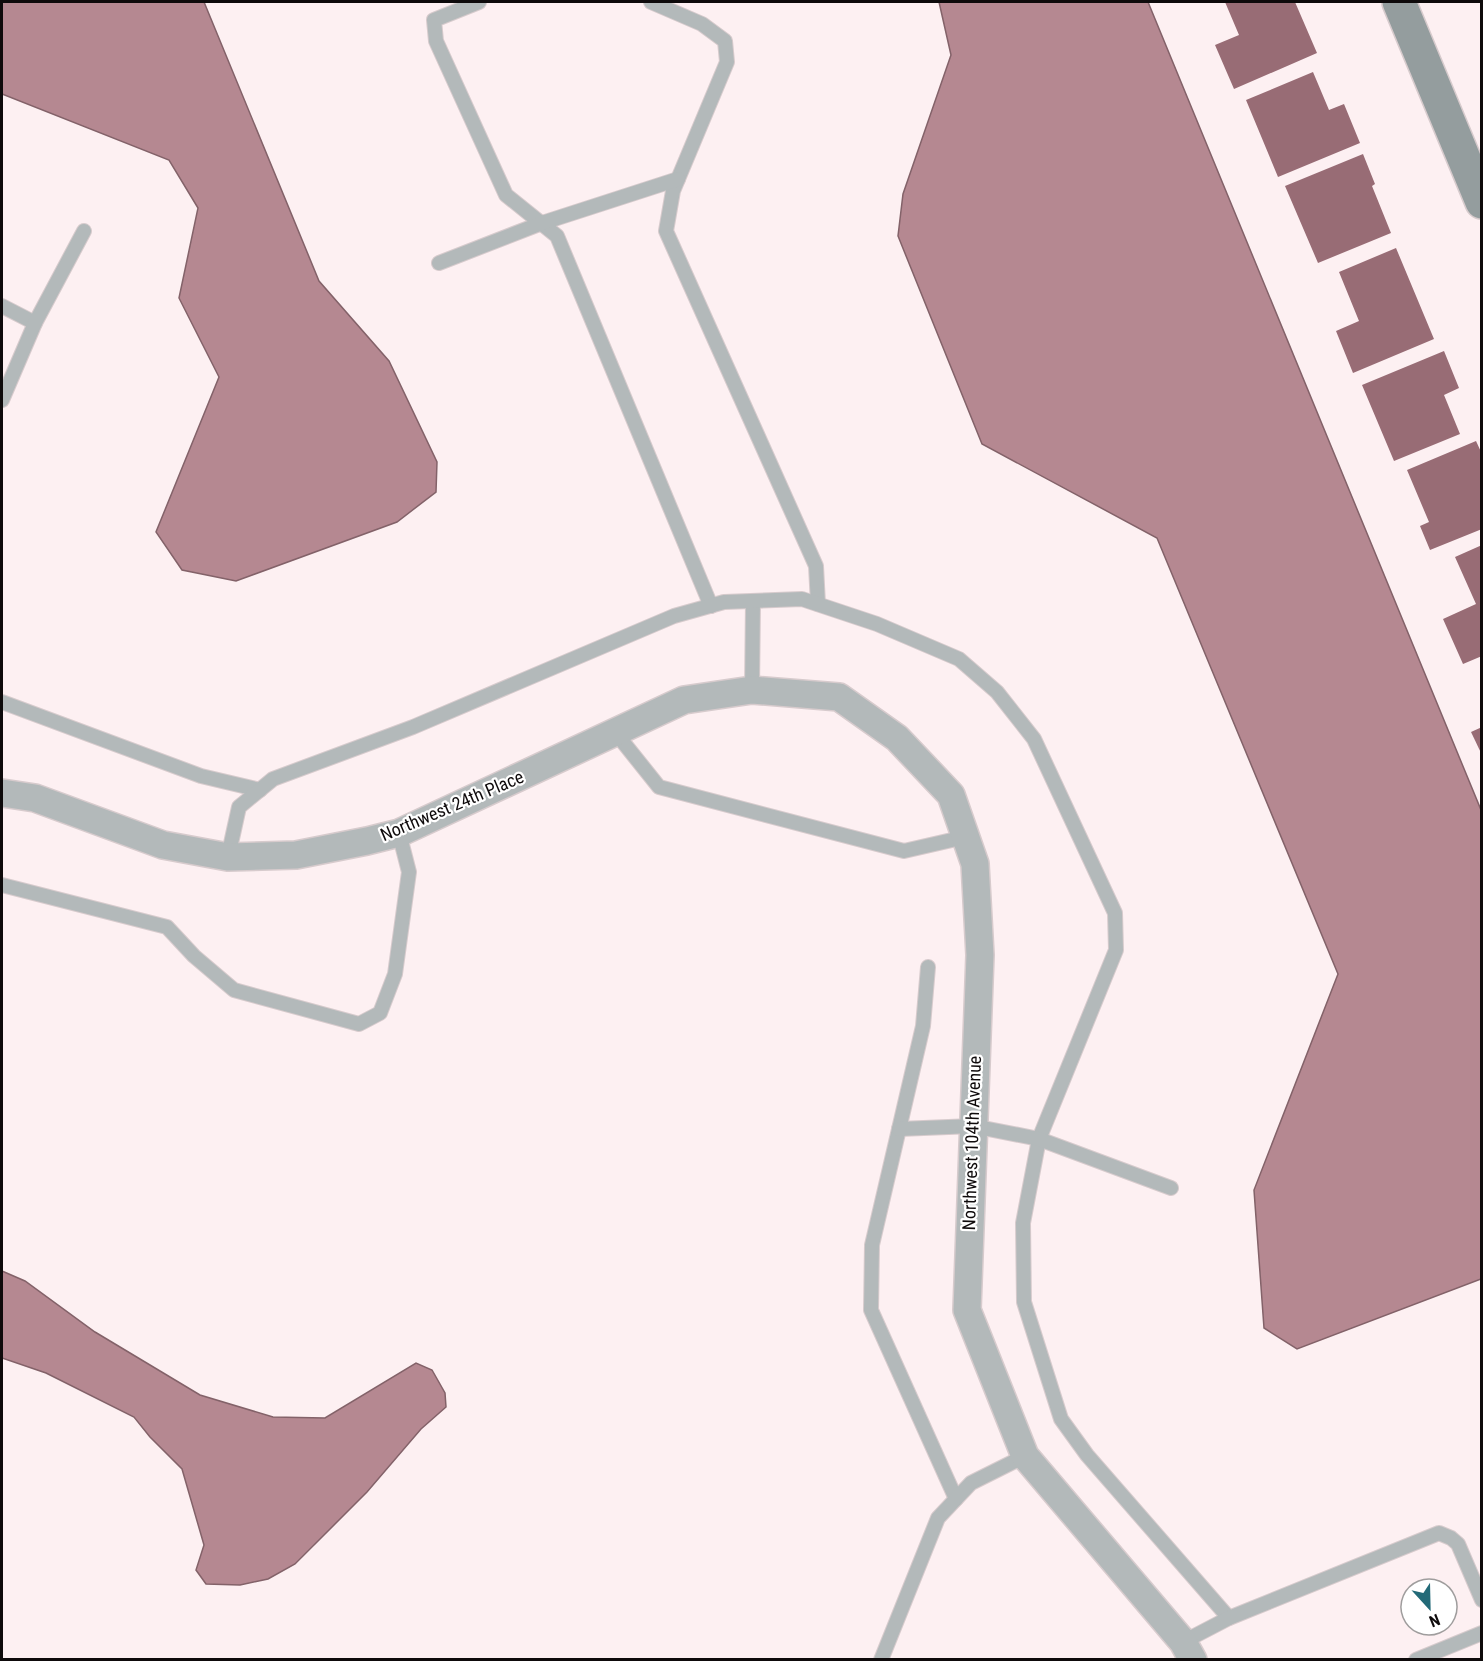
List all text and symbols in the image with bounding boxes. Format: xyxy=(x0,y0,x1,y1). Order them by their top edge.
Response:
street label: Northwest 24th Place xyxy=(377,766,526,845)
street label: Northwest 104th Avenue xyxy=(958,1055,985,1231)
north arrow xyxy=(1399,1577,1459,1637)
text: N xyxy=(1426,1610,1443,1631)

